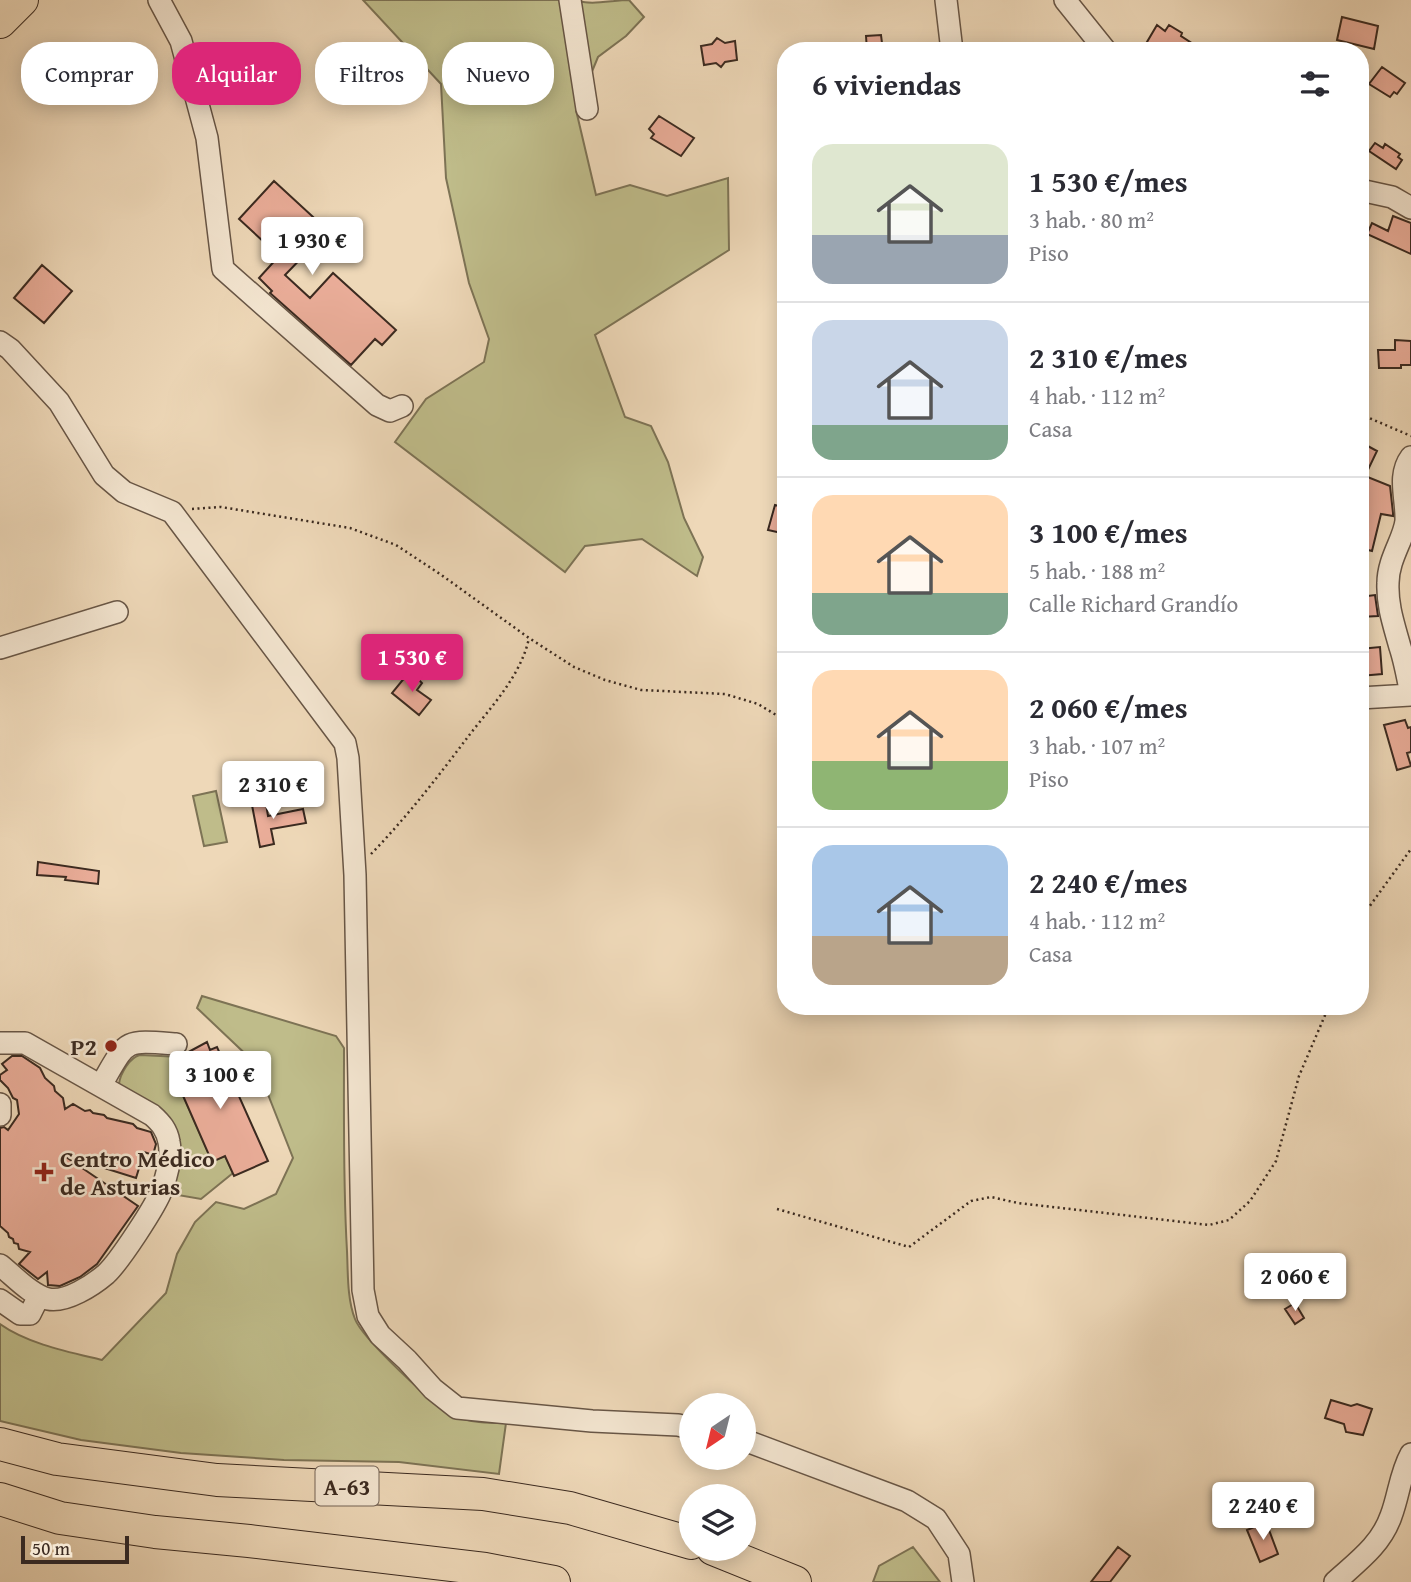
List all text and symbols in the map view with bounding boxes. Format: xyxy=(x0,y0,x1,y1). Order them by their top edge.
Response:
chip: Comprar xyxy=(21,42,158,105)
chip: Alquilar xyxy=(172,42,301,105)
chip: Filtros xyxy=(315,42,428,105)
chip: Nuevo xyxy=(442,42,554,105)
text: 6 viviendas xyxy=(812,62,961,106)
icon: filters xyxy=(1296,65,1334,103)
text: 1 530 €/mes xyxy=(1029,159,1188,203)
icon: home xyxy=(868,172,952,256)
text: 3 hab. · 80 m² xyxy=(1029,203,1154,236)
pin: 1 930 € xyxy=(247,218,377,277)
text: 1 930 € xyxy=(277,223,347,256)
text: Piso xyxy=(1029,236,1069,269)
text: 2 310 €/mes xyxy=(1029,335,1188,379)
icon: home xyxy=(868,348,952,432)
text: 4 hab. · 112 m² xyxy=(1029,379,1165,412)
text: Casa xyxy=(1029,412,1072,445)
text: 3 100 €/mes xyxy=(1029,510,1188,554)
icon: home xyxy=(868,523,952,607)
text: 5 hab. · 188 m² xyxy=(1029,554,1165,587)
text: Calle Richard Grandío xyxy=(1029,587,1238,620)
pin: 1 530 € xyxy=(347,634,477,694)
text: 1 530 € xyxy=(377,640,447,673)
text: 2 060 €/mes xyxy=(1029,685,1188,729)
icon: home xyxy=(868,698,952,782)
text: 3 hab. · 107 m² xyxy=(1029,729,1165,762)
pin: 2 310 € xyxy=(208,762,338,821)
text: Piso xyxy=(1029,762,1069,795)
text: 2 310 € xyxy=(238,767,308,800)
text: 2 240 €/mes xyxy=(1029,860,1188,904)
icon: home xyxy=(868,873,952,957)
text: 4 hab. · 112 m² xyxy=(1029,904,1165,937)
text: Casa xyxy=(1029,937,1072,970)
place label: P2 xyxy=(71,1029,97,1064)
marker: P2 xyxy=(103,1038,119,1054)
pin: 3 100 € xyxy=(155,1052,285,1111)
text: 3 100 € xyxy=(185,1057,255,1090)
place label: Centro Médico de Asturias xyxy=(60,1141,215,1204)
marker: Centro Médico de Asturias xyxy=(34,1162,54,1182)
pin: 2 060 € xyxy=(1230,1254,1360,1313)
text: 2 060 € xyxy=(1260,1259,1330,1292)
north arrow xyxy=(679,1393,756,1470)
map controls xyxy=(679,1393,756,1561)
road number: A-63 xyxy=(316,1466,378,1506)
pin: 2 240 € xyxy=(1198,1482,1328,1542)
button: layers xyxy=(679,1484,756,1561)
text: 2 240 € xyxy=(1228,1488,1298,1521)
scale bar xyxy=(21,1533,130,1565)
text: 50 m xyxy=(32,1534,70,1562)

